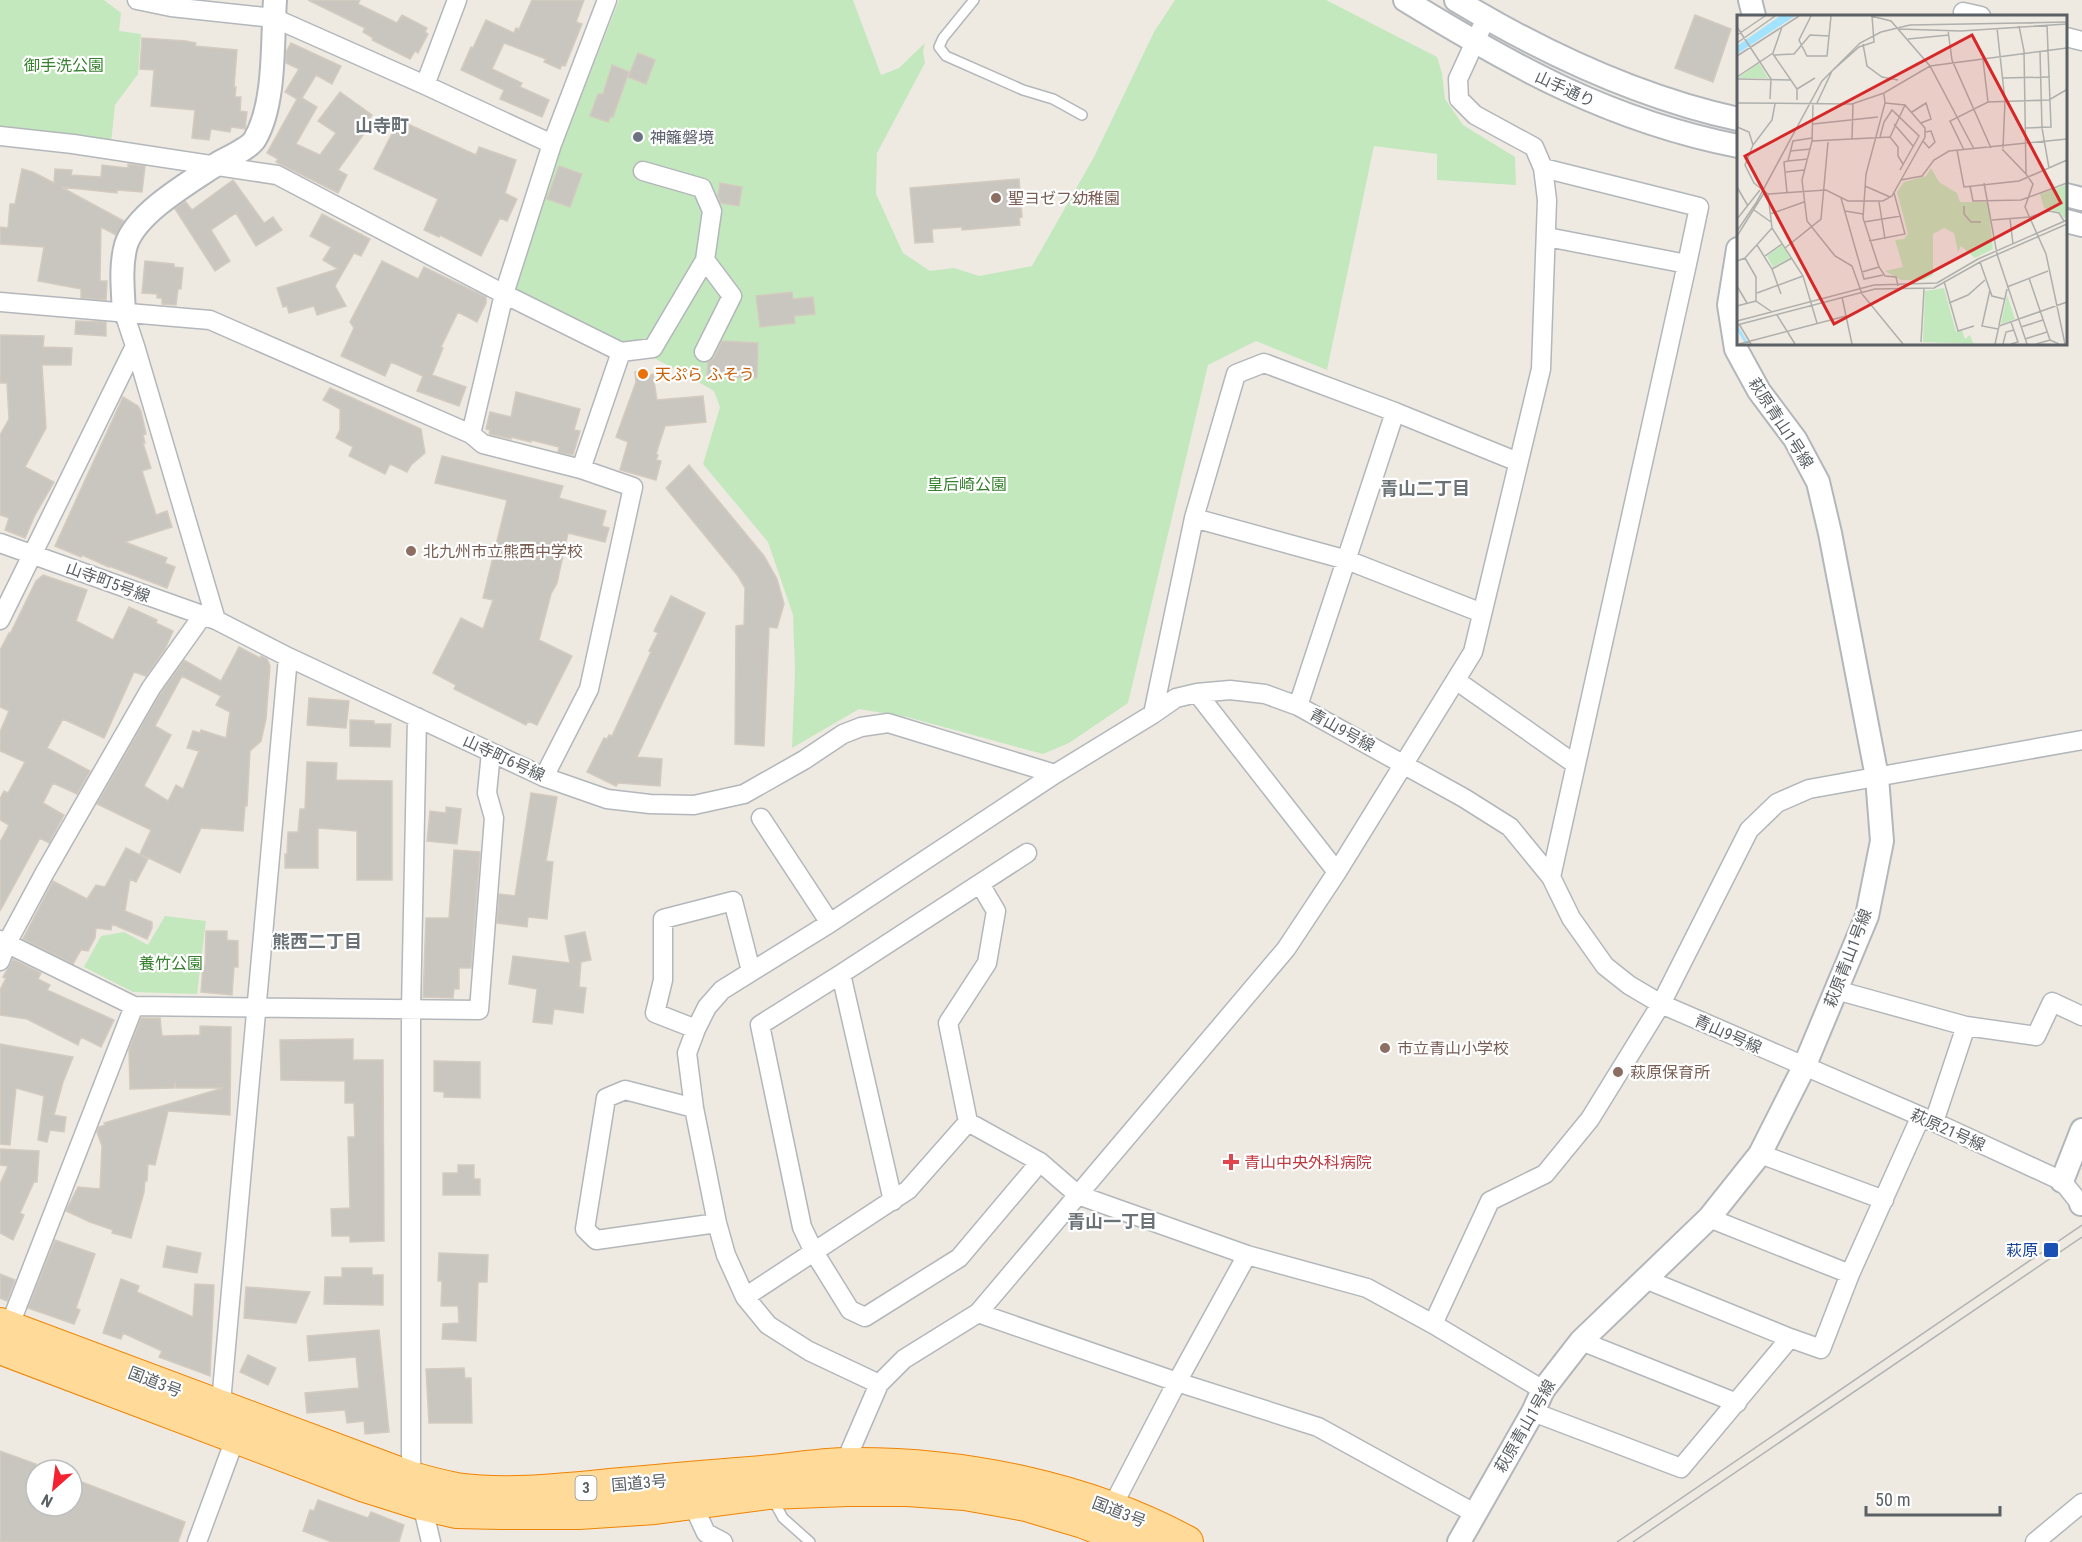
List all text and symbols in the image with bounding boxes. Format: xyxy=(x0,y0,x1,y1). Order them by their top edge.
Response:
inset map xyxy=(1737,15,2067,345)
park label: 御手洗公園 xyxy=(24,56,104,75)
street label: 山手通り xyxy=(1532,67,1598,111)
district label: 山寺町 xyxy=(355,115,409,136)
place label: 神籬磐境 xyxy=(650,128,714,147)
marker: 神籬磐境 xyxy=(631,130,645,144)
place label: 聖ヨゼフ幼稚園 xyxy=(1008,189,1120,208)
marker: 聖ヨゼフ幼稚園 xyxy=(989,191,1003,205)
place label: 天ぷら ふそう xyxy=(655,365,755,384)
marker: 天ぷら ふそう xyxy=(636,367,650,381)
street label: 萩原青山1号線 xyxy=(1745,374,1817,472)
park label: 皇后崎公園 xyxy=(927,475,1007,494)
district label: 青山二丁目 xyxy=(1380,478,1470,499)
place label: 北九州市立熊西中学校 xyxy=(423,542,583,561)
marker: 北九州市立熊西中学校 xyxy=(404,544,418,558)
street label: 山寺町5号線 xyxy=(63,558,153,606)
street label: 青山9号線 xyxy=(1306,704,1378,756)
street label: 山寺町6号線 xyxy=(460,731,548,785)
street label: 萩原青山1号線 xyxy=(1821,906,1875,1010)
district label: 熊西二丁目 xyxy=(272,931,362,952)
park label: 養竹公園 xyxy=(139,954,203,973)
street label: 青山9号線 xyxy=(1691,1011,1765,1057)
place label: 市立青山小学校 xyxy=(1397,1039,1509,1058)
marker: 市立青山小学校 xyxy=(1378,1041,1392,1055)
place label: 萩原保育所 xyxy=(1630,1063,1710,1082)
marker: 萩原保育所 xyxy=(1611,1065,1625,1079)
street label: 萩原21号線 xyxy=(1908,1105,1988,1155)
marker: 青山中央外科病院 xyxy=(1222,1153,1240,1171)
place label: 青山中央外科病院 xyxy=(1244,1153,1372,1172)
district label: 青山一丁目 xyxy=(1067,1211,1157,1232)
place label: 萩原 xyxy=(2006,1241,2038,1260)
marker: 萩原 xyxy=(2042,1241,2060,1259)
street label: 国道3号 xyxy=(125,1363,185,1401)
street label: 萩原青山1号線 xyxy=(1491,1376,1559,1476)
north arrow xyxy=(24,1458,84,1518)
street label: 国道3号 xyxy=(610,1471,668,1495)
road number: 3 xyxy=(576,1476,596,1500)
scale bar xyxy=(1866,1479,2000,1517)
text: 50 m xyxy=(1875,1489,1910,1510)
text: N xyxy=(38,1490,56,1511)
street label: 国道3号 xyxy=(1089,1493,1149,1531)

